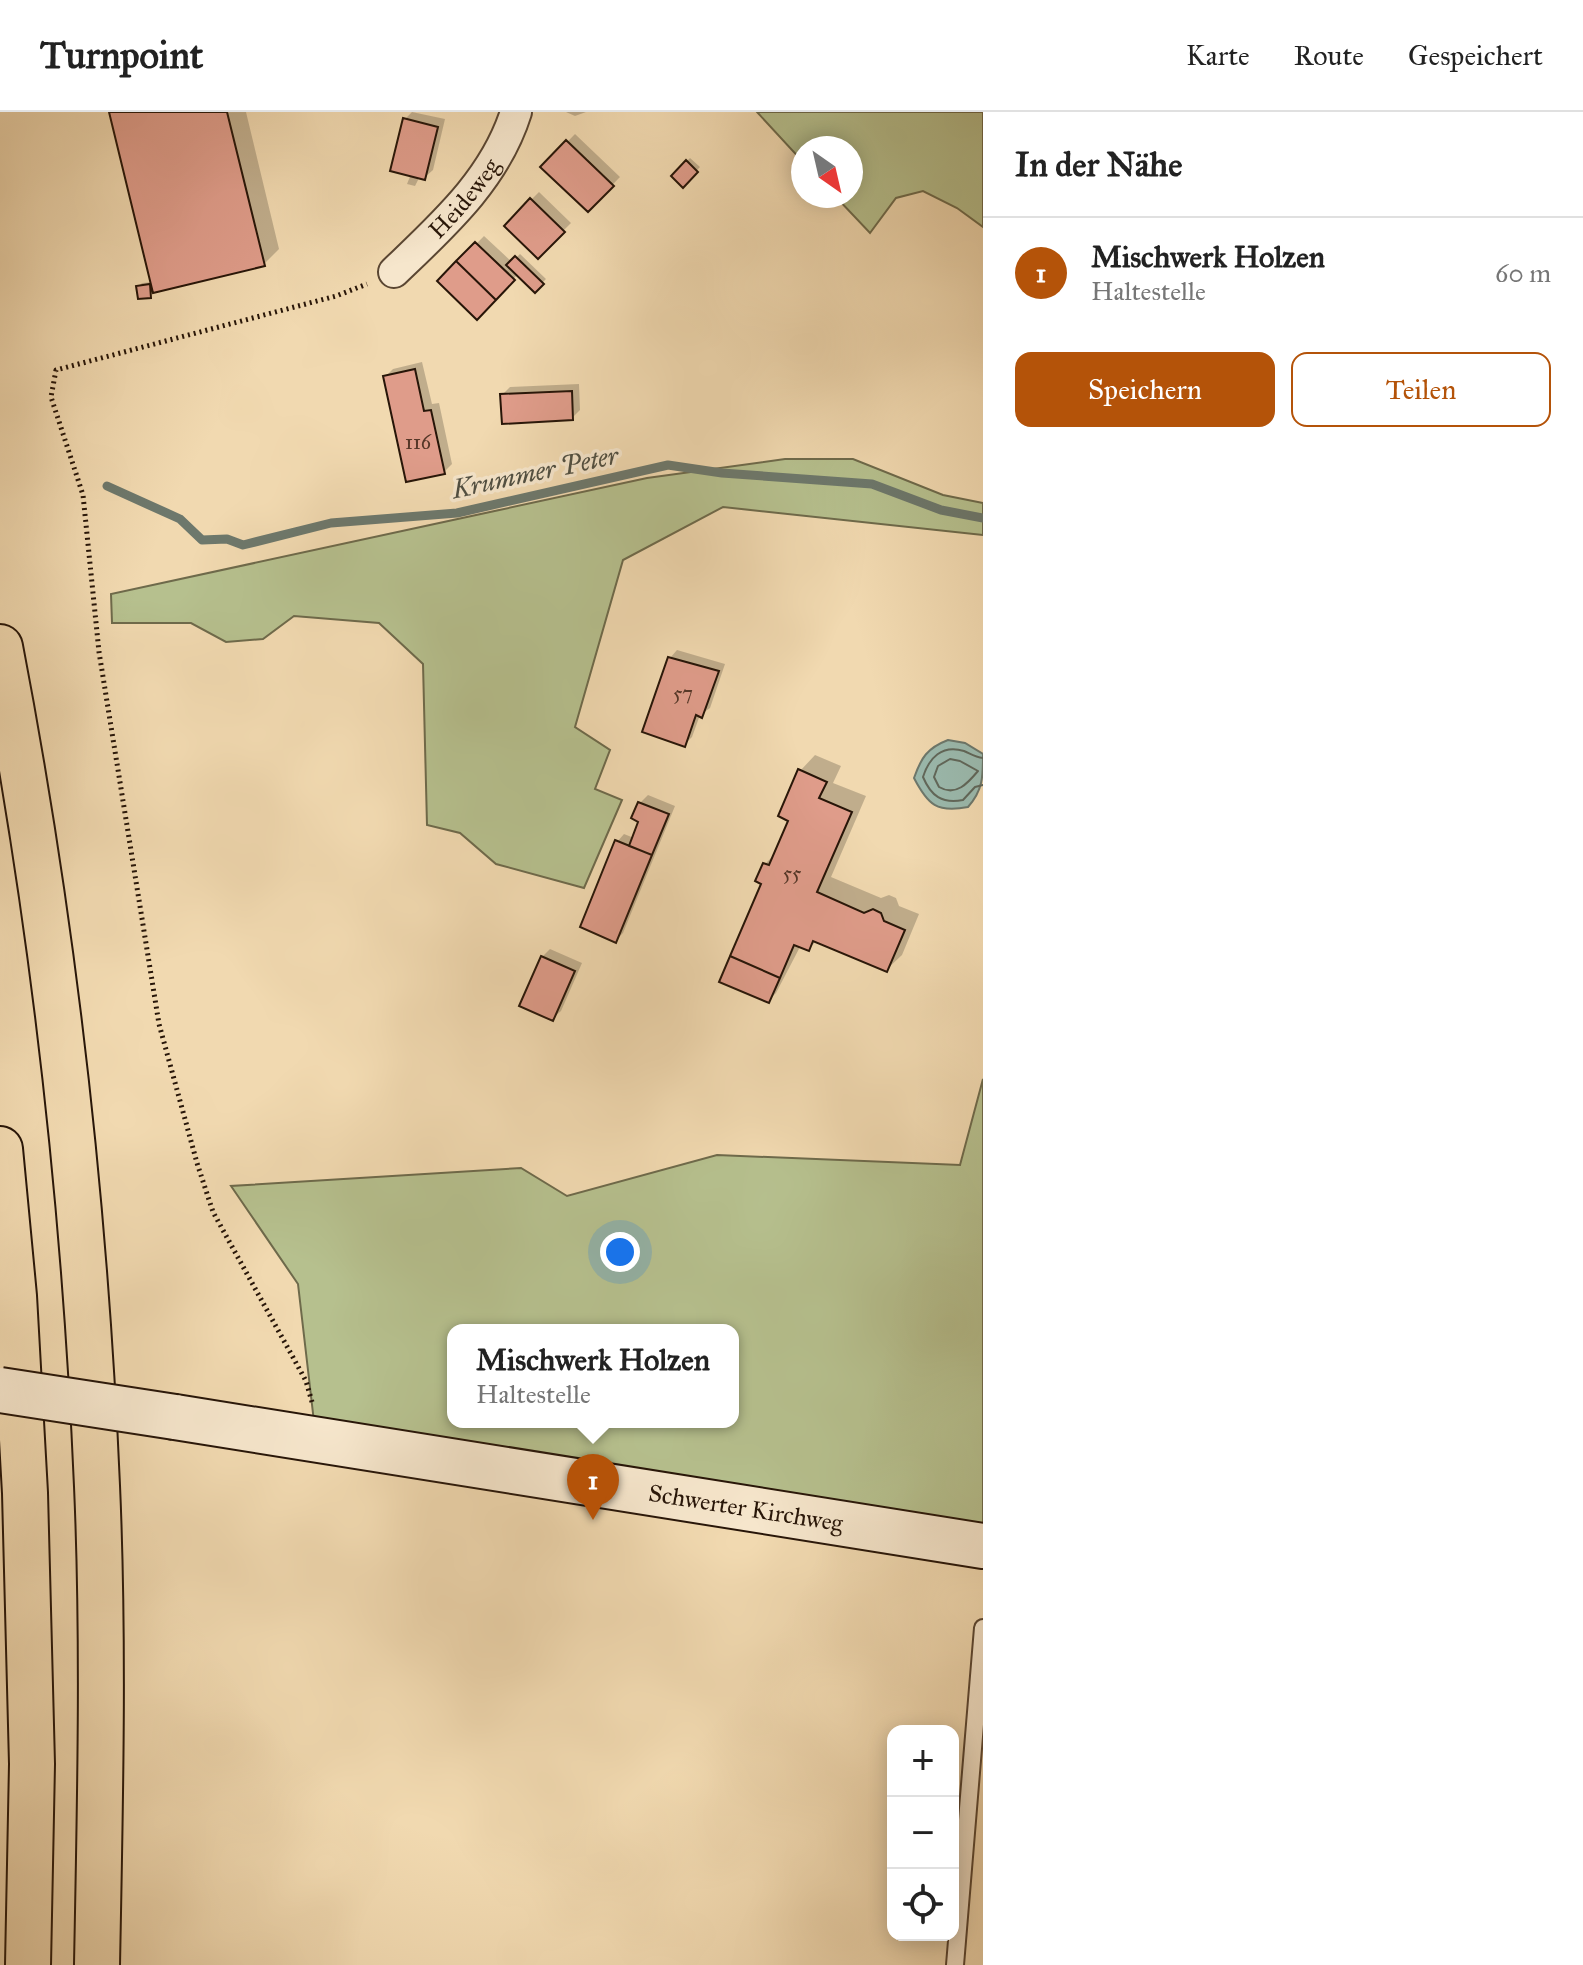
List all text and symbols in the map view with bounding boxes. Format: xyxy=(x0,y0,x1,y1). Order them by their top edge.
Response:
text: Turnpoint xyxy=(40,32,203,78)
text: Karte xyxy=(1186,38,1250,73)
text: Route xyxy=(1294,38,1364,73)
text: Gespeichert xyxy=(1408,38,1543,73)
north arrow xyxy=(791,136,863,208)
text: In der Nähe xyxy=(1015,144,1182,185)
street label: Heideweg xyxy=(422,152,507,245)
text: Mischwerk Holzen xyxy=(1091,239,1325,275)
text: 1 xyxy=(1036,257,1046,289)
text: 60 m xyxy=(1495,257,1551,289)
text: Haltestelle xyxy=(1091,275,1206,307)
button: Speichern xyxy=(1015,352,1275,427)
button: Teilen xyxy=(1291,352,1551,427)
house number: 116 xyxy=(405,430,432,454)
water label: Krummer Peter xyxy=(447,439,622,506)
house number: 57 xyxy=(673,681,693,705)
house number: 55 xyxy=(783,861,801,885)
your location xyxy=(600,1232,640,1272)
popup xyxy=(447,1324,739,1428)
text: Mischwerk Holzen xyxy=(476,1342,710,1378)
text: Haltestelle xyxy=(476,1378,591,1410)
pin: 1 xyxy=(567,1454,619,1520)
street label: Schwerter Kirchweg xyxy=(646,1478,846,1539)
map controls xyxy=(887,1725,959,1941)
button: + xyxy=(887,1725,959,1797)
button: − xyxy=(887,1797,959,1869)
button: locate xyxy=(887,1869,959,1941)

